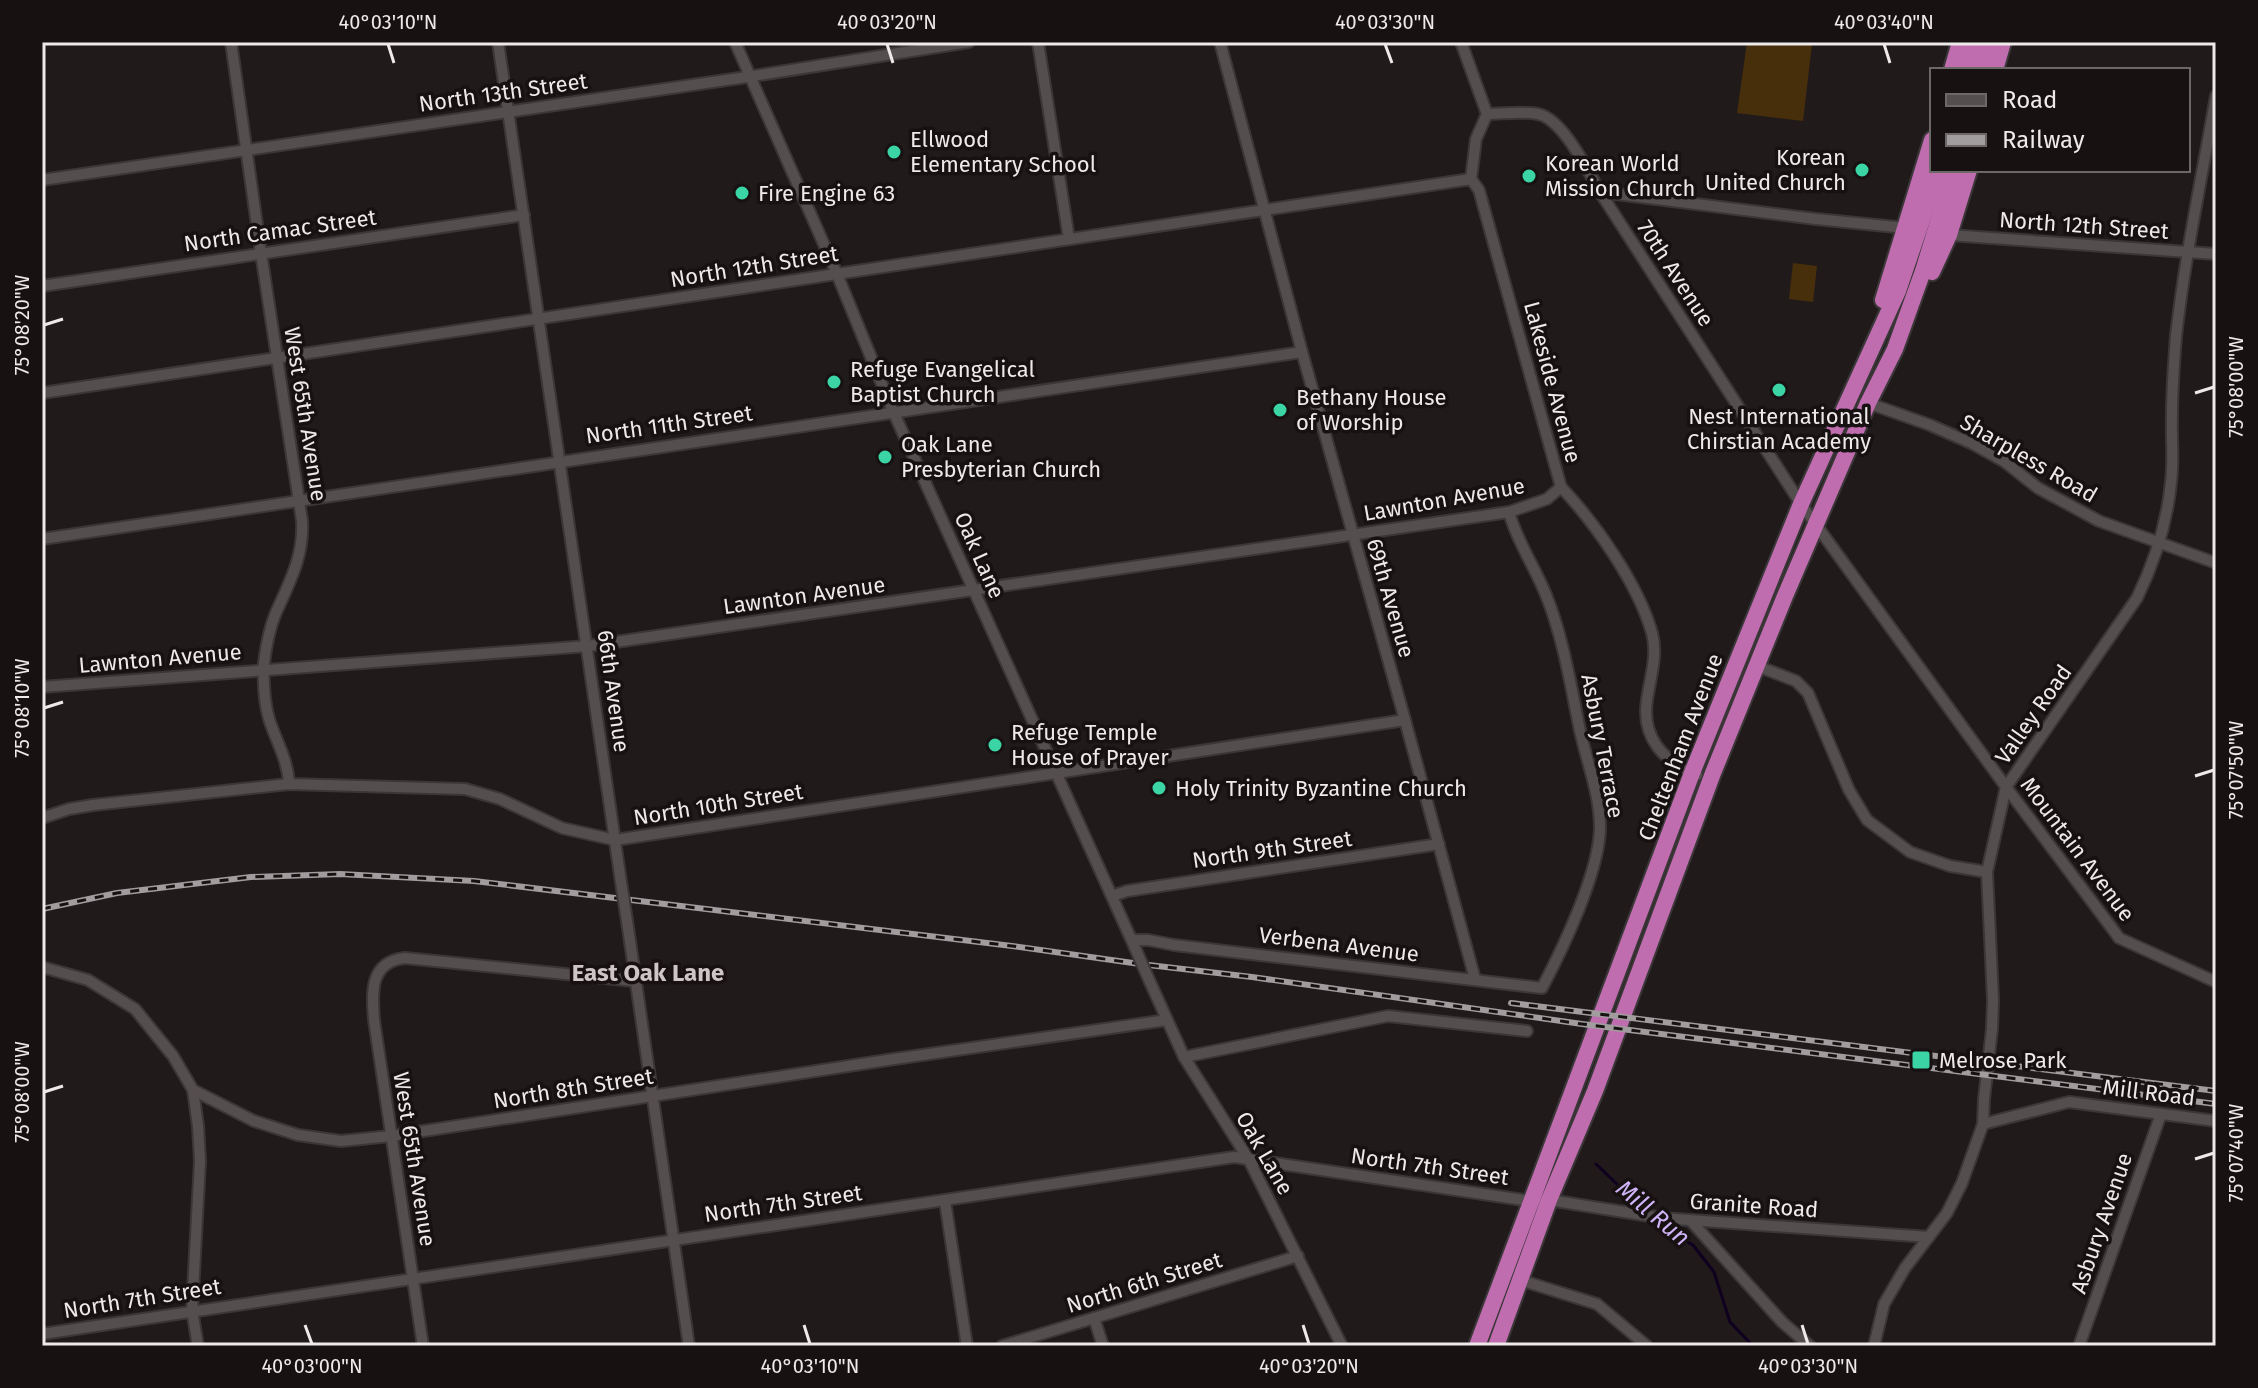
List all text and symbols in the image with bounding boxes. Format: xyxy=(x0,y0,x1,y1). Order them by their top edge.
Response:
text: 40°03'10"N xyxy=(339,10,437,34)
text: 40°03'20"N xyxy=(837,10,937,34)
text: 40°03'30"N xyxy=(1335,10,1435,34)
text: 40°03'40"N xyxy=(1834,10,1934,34)
street label: North 13th Street xyxy=(417,67,589,118)
legend xyxy=(1930,68,2190,172)
text: Road xyxy=(2002,86,2057,114)
place label: Ellwood Elementary School xyxy=(910,126,1096,178)
text: Railway xyxy=(2002,126,2085,154)
marker: Ellwood Elementary School xyxy=(885,143,903,161)
place label: Korean United Church xyxy=(1705,144,1846,196)
place label: Korean World Mission Church xyxy=(1545,150,1695,202)
marker: Korean United Church xyxy=(1853,161,1871,179)
marker: Korean World Mission Church xyxy=(1520,167,1538,185)
place label: Fire Engine 63 xyxy=(758,180,895,207)
marker: Fire Engine 63 xyxy=(733,184,751,202)
street label: North Camac Street xyxy=(182,204,378,257)
street label: North 12th Street xyxy=(1998,206,2170,245)
street label: 70th Avenue xyxy=(1631,215,1720,332)
street label: North 12th Street xyxy=(668,240,840,293)
text: 75°08'20"W xyxy=(10,274,34,375)
street label: Lakeside Avenue xyxy=(1518,298,1587,466)
street label: West 65th Avenue xyxy=(278,325,333,503)
text: 75°08'00"W xyxy=(2224,336,2248,438)
place label: Refuge Evangelical Baptist Church xyxy=(850,356,1035,408)
marker: Refuge Evangelical Baptist Church xyxy=(825,373,843,391)
marker: Nest International Chirstian Academy xyxy=(1770,381,1788,399)
place label: Bethany House of Worship xyxy=(1296,384,1446,436)
street label: North 11th Street xyxy=(584,399,754,450)
marker: Bethany House of Worship xyxy=(1271,401,1289,419)
place label: Nest International Chirstian Academy xyxy=(1687,403,1871,455)
street label: Sharpless Road xyxy=(1955,408,2102,509)
place label: Oak Lane Presbyterian Church xyxy=(901,431,1101,483)
marker: Oak Lane Presbyterian Church xyxy=(876,448,894,466)
street label: Lawnton Avenue xyxy=(1361,472,1527,527)
street label: Oak Lane xyxy=(949,508,1011,603)
street label: 69th Avenue xyxy=(1361,535,1420,661)
street label: Lawnton Avenue xyxy=(721,571,887,620)
street label: 66th Avenue xyxy=(592,628,635,754)
street label: Lawnton Avenue xyxy=(77,638,243,679)
street label: Cheltenham Avenue xyxy=(1632,650,1729,845)
text: 75°08'10"W xyxy=(10,658,34,758)
street label: Valley Road xyxy=(1989,659,2077,769)
street label: Asbury Terrace xyxy=(1575,672,1630,820)
place label: Refuge Temple House of Prayer xyxy=(1011,719,1169,771)
text: 75°07'50"W xyxy=(2224,720,2248,819)
marker: Refuge Temple House of Prayer xyxy=(986,736,1004,754)
street label: Mountain Avenue xyxy=(2015,772,2141,927)
place label: Holy Trinity Byzantine Church xyxy=(1175,775,1467,802)
street label: North 10th Street xyxy=(631,778,805,831)
marker: Holy Trinity Byzantine Church xyxy=(1150,779,1168,797)
street label: North 9th Street xyxy=(1191,825,1354,874)
street label: Verbena Avenue xyxy=(1257,921,1420,968)
district label: East Oak Lane xyxy=(572,959,724,987)
text: 75°08'00"W xyxy=(10,1041,34,1143)
place label: Melrose Park xyxy=(1939,1047,2067,1074)
marker: Melrose Park xyxy=(1910,1049,1932,1071)
street label: North 8th Street xyxy=(491,1063,655,1114)
street label: West 65th Avenue xyxy=(387,1070,442,1248)
street label: Mill Road xyxy=(2101,1073,2197,1112)
text: 75°07'40"W xyxy=(2224,1103,2248,1202)
street label: Oak Lane xyxy=(1230,1107,1299,1200)
street label: North 7th Street xyxy=(1349,1142,1511,1191)
street label: Asbury Avenue xyxy=(2065,1149,2138,1297)
water label: Mill Run xyxy=(1611,1174,1695,1252)
street label: North 7th Street xyxy=(702,1179,864,1228)
street label: Granite Road xyxy=(1689,1188,1819,1223)
street label: North 6th Street xyxy=(1063,1246,1225,1319)
street label: North 7th Street xyxy=(61,1273,223,1324)
text: 40°03'00"N xyxy=(261,1354,363,1378)
text: 40°03'10"N xyxy=(761,1354,859,1378)
text: 40°03'20"N xyxy=(1259,1354,1359,1378)
text: 40°03'30"N xyxy=(1758,1354,1858,1378)

